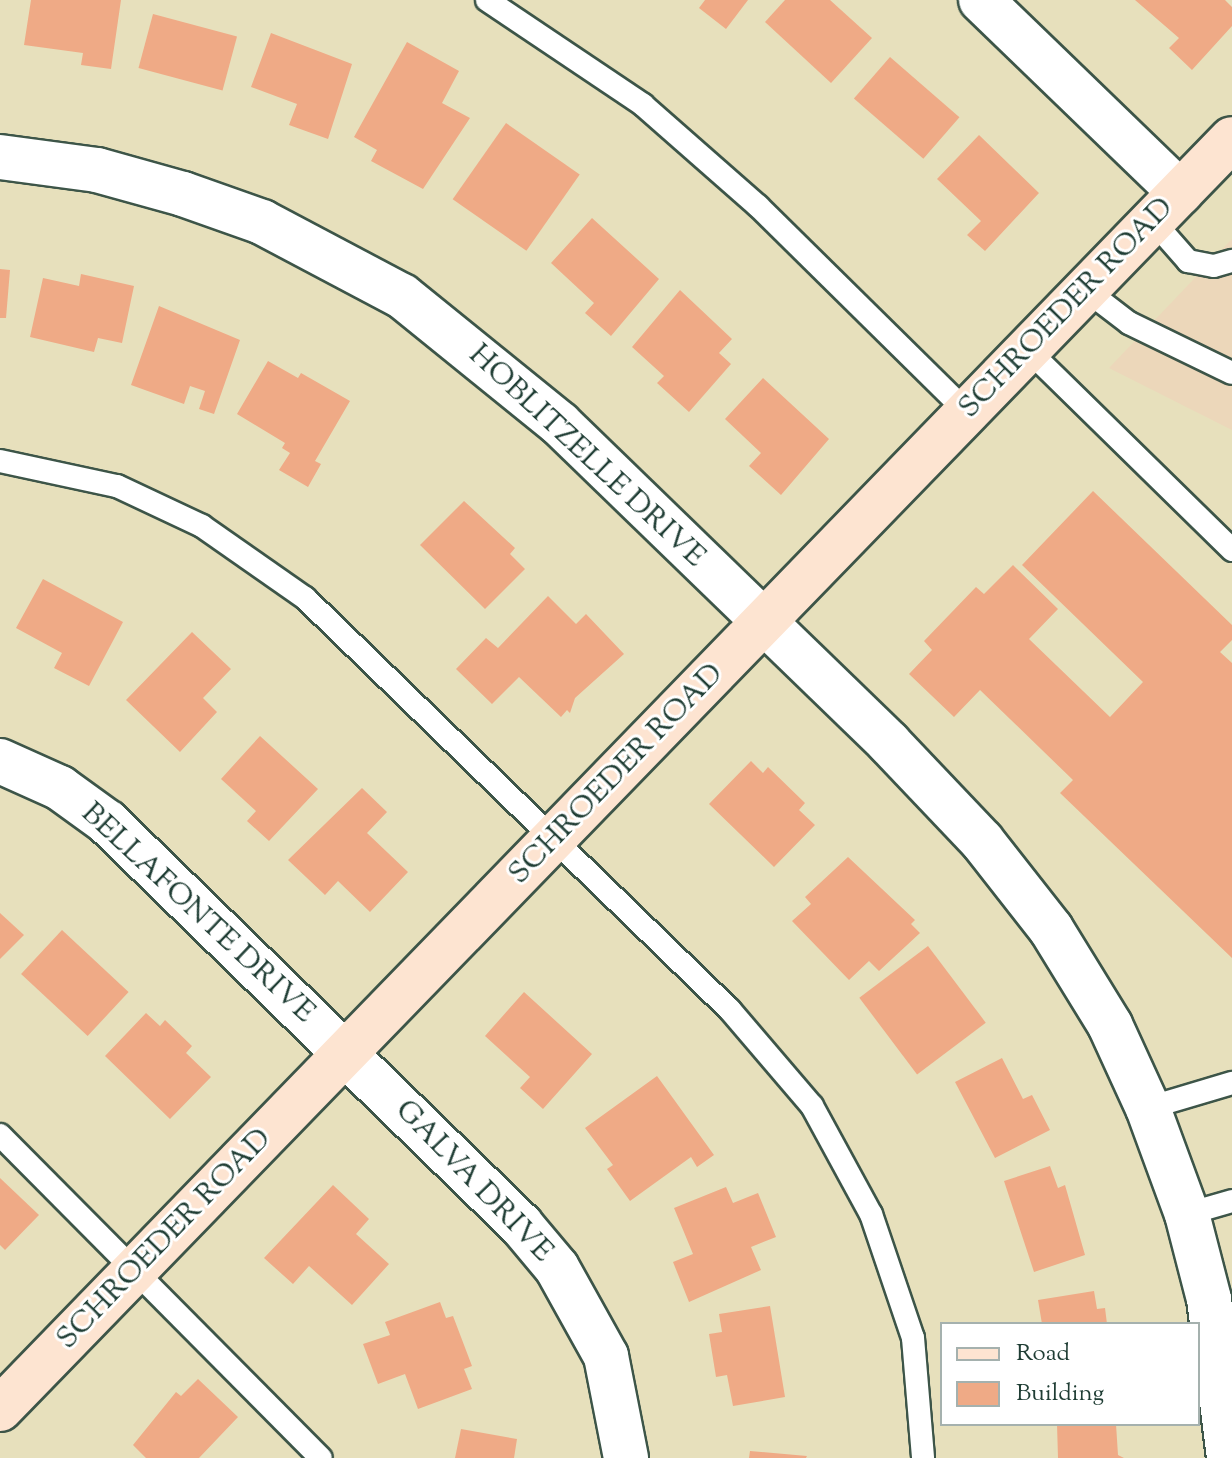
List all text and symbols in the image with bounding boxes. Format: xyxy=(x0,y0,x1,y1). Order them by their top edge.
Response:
street label: SCHROEDER ROAD xyxy=(952,191,1182,427)
street label: HOBLITZELLE DRIVE xyxy=(460,338,712,576)
street label: SCHROEDER ROAD xyxy=(502,657,732,893)
street label: BELLAFONTE DRIVE xyxy=(73,796,321,1032)
street label: GALVA DRIVE xyxy=(387,1093,559,1271)
street label: SCHROEDER ROAD xyxy=(50,1122,280,1358)
legend xyxy=(940,1322,1200,1426)
text: Road xyxy=(1016,1337,1070,1371)
text: Building xyxy=(1016,1377,1104,1411)

